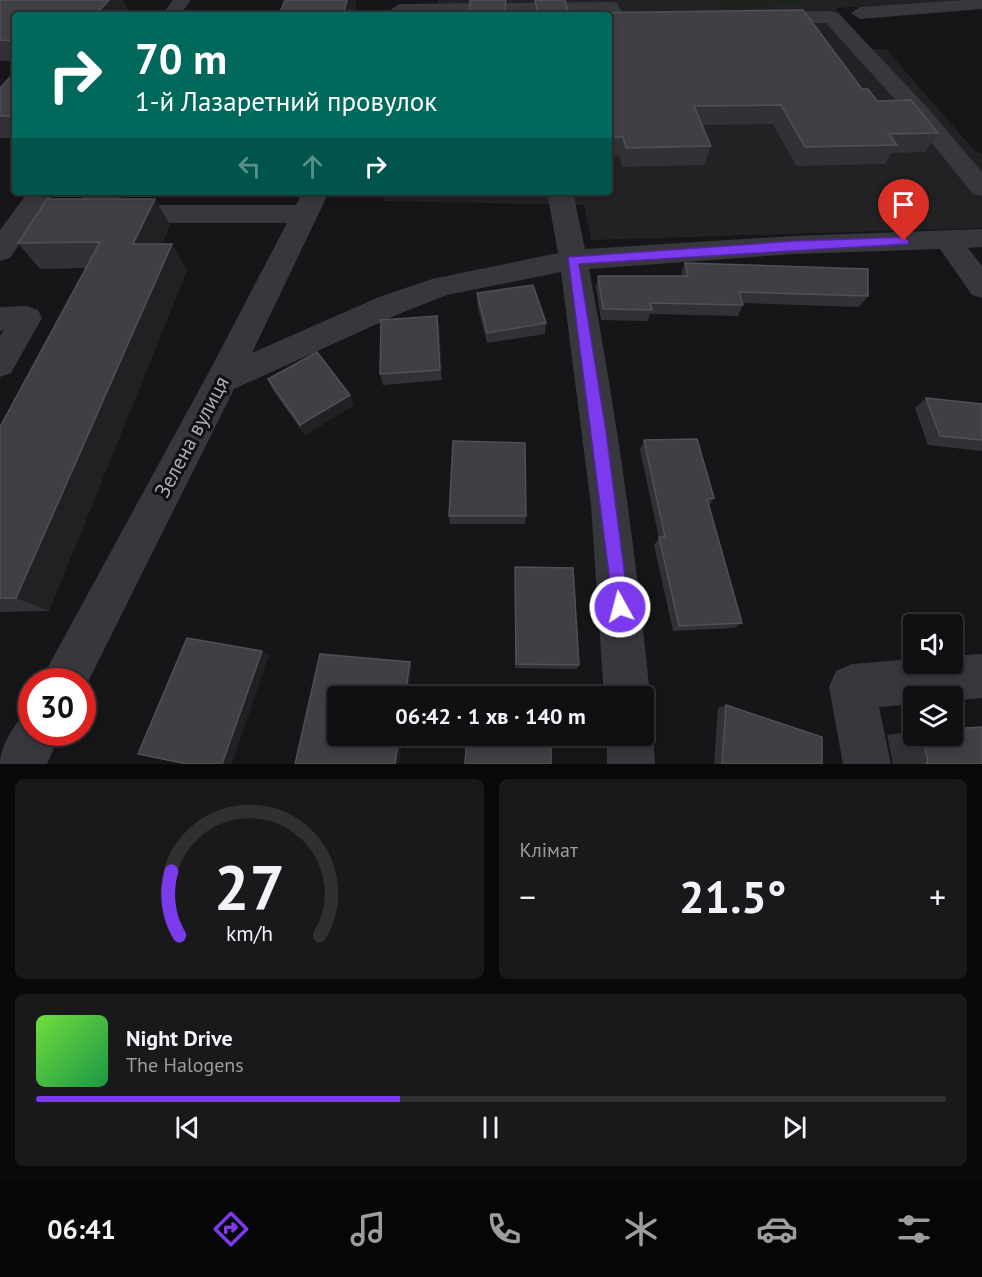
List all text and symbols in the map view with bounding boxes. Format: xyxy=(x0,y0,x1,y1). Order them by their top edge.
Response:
text: 70 m xyxy=(135,31,227,86)
icon: right xyxy=(36,36,114,114)
text: 1-й Лазаретний провулок xyxy=(135,84,437,118)
icon: left xyxy=(233,150,266,183)
icon: ahead xyxy=(296,150,329,183)
icon: right xyxy=(359,150,392,183)
pin xyxy=(878,179,929,241)
icon: arrive xyxy=(887,188,920,221)
street label: Зелена вулиця xyxy=(148,371,235,502)
position arrow xyxy=(588,575,652,639)
map controls xyxy=(903,614,963,746)
button: sound xyxy=(903,614,963,674)
speed limit sign: 30 xyxy=(18,668,96,746)
button: layers xyxy=(903,686,963,746)
text: 06:42 · 1 хв · 140 m xyxy=(395,702,586,730)
text: Клімат xyxy=(520,837,578,863)
text: 27 xyxy=(214,846,285,927)
text: 21.5° xyxy=(679,867,786,925)
text: − xyxy=(520,875,536,918)
text: + xyxy=(929,875,946,918)
text: km/h xyxy=(226,919,273,947)
text: Night Drive xyxy=(126,1024,233,1052)
text: The Halogens xyxy=(126,1052,244,1078)
icon: previous xyxy=(171,1111,204,1144)
icon: pause xyxy=(474,1111,507,1144)
icon: next xyxy=(778,1111,811,1144)
icon: directions xyxy=(210,1208,252,1250)
icon: music xyxy=(347,1208,389,1250)
icon: phone xyxy=(483,1208,525,1250)
icon: climate xyxy=(620,1208,662,1250)
icon: car xyxy=(756,1208,798,1250)
icon: filters xyxy=(893,1208,935,1250)
text: 06:41 xyxy=(47,1212,116,1246)

